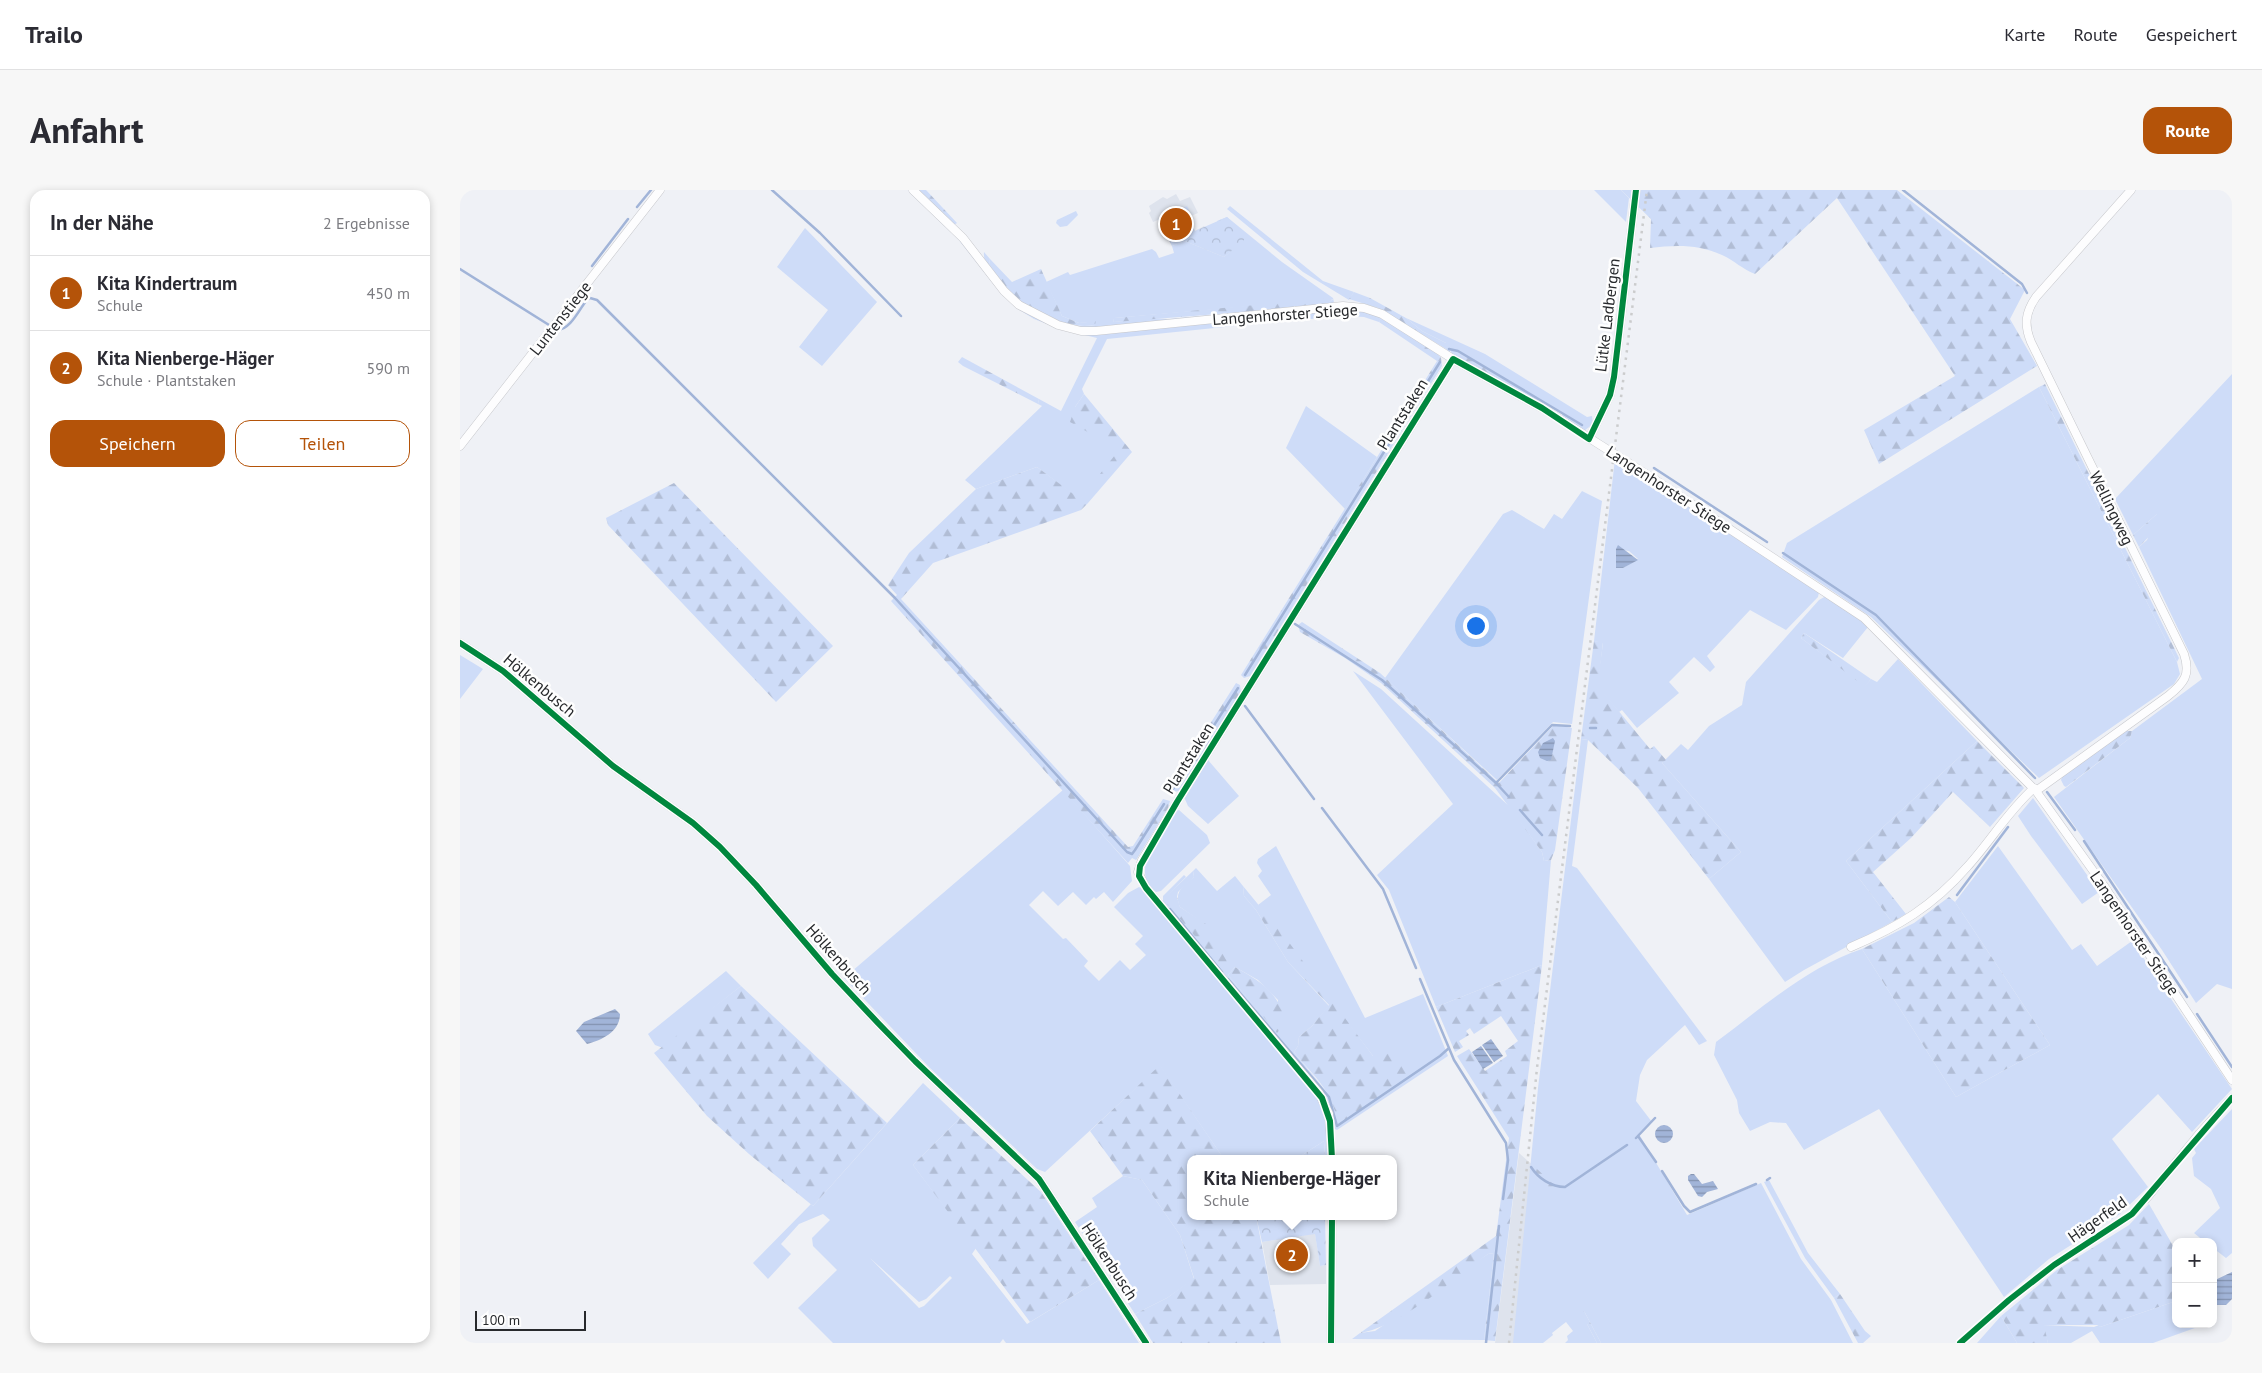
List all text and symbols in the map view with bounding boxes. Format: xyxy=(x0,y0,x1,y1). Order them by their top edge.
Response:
text: Trailo xyxy=(25,19,83,50)
text: Karte xyxy=(2004,23,2045,46)
text: Route xyxy=(2073,23,2118,46)
text: Gespeichert xyxy=(2146,23,2237,46)
text: Anfahrt xyxy=(30,107,143,153)
button: Route xyxy=(2143,107,2232,154)
pin: 1 xyxy=(1160,205,1192,243)
text: In der Nähe xyxy=(50,209,154,236)
text: 2 Ergebnisse xyxy=(323,213,410,233)
street label: Lütke Ladbergen xyxy=(1590,257,1624,373)
text: Kita Kindertraum xyxy=(97,271,237,295)
street label: Luntenstiege xyxy=(525,277,595,359)
text: 1 xyxy=(61,283,71,303)
text: 450 m xyxy=(367,283,410,303)
text: Schule xyxy=(97,295,143,315)
street label: Langenhorster Stiege xyxy=(1212,299,1358,329)
text: Kita Nienberge-Häger xyxy=(97,346,274,370)
text: 2 xyxy=(61,358,71,378)
text: 590 m xyxy=(367,358,410,378)
text: Schule · Plantstaken xyxy=(97,370,236,390)
street label: Plantstaken xyxy=(1372,375,1432,453)
button: Speichern xyxy=(50,420,225,467)
button: Teilen xyxy=(235,420,410,467)
street label: Langenhorster Stiege xyxy=(1603,441,1735,537)
street label: Wellingweg xyxy=(2086,468,2138,548)
your location xyxy=(1463,613,1489,639)
street label: Hölkenbusch xyxy=(500,649,580,721)
street label: Plantstaken xyxy=(1158,719,1218,797)
street label: Langenhorster Stiege xyxy=(2086,867,2184,999)
street label: Hölkenbusch xyxy=(802,919,876,999)
popup xyxy=(1187,1155,1397,1220)
text: Kita Nienberge-Häger xyxy=(1204,1166,1380,1190)
text: Schule xyxy=(1204,1190,1249,1210)
street label: Hägerfeld xyxy=(2064,1192,2130,1246)
street label: Hölkenbusch xyxy=(1078,1219,1142,1303)
pin: 2 xyxy=(1276,1236,1308,1274)
map controls xyxy=(2172,1238,2217,1328)
button: + xyxy=(2172,1238,2217,1283)
button: − xyxy=(2172,1283,2217,1328)
scale bar xyxy=(475,1308,586,1331)
text: 100 m xyxy=(482,1311,520,1329)

